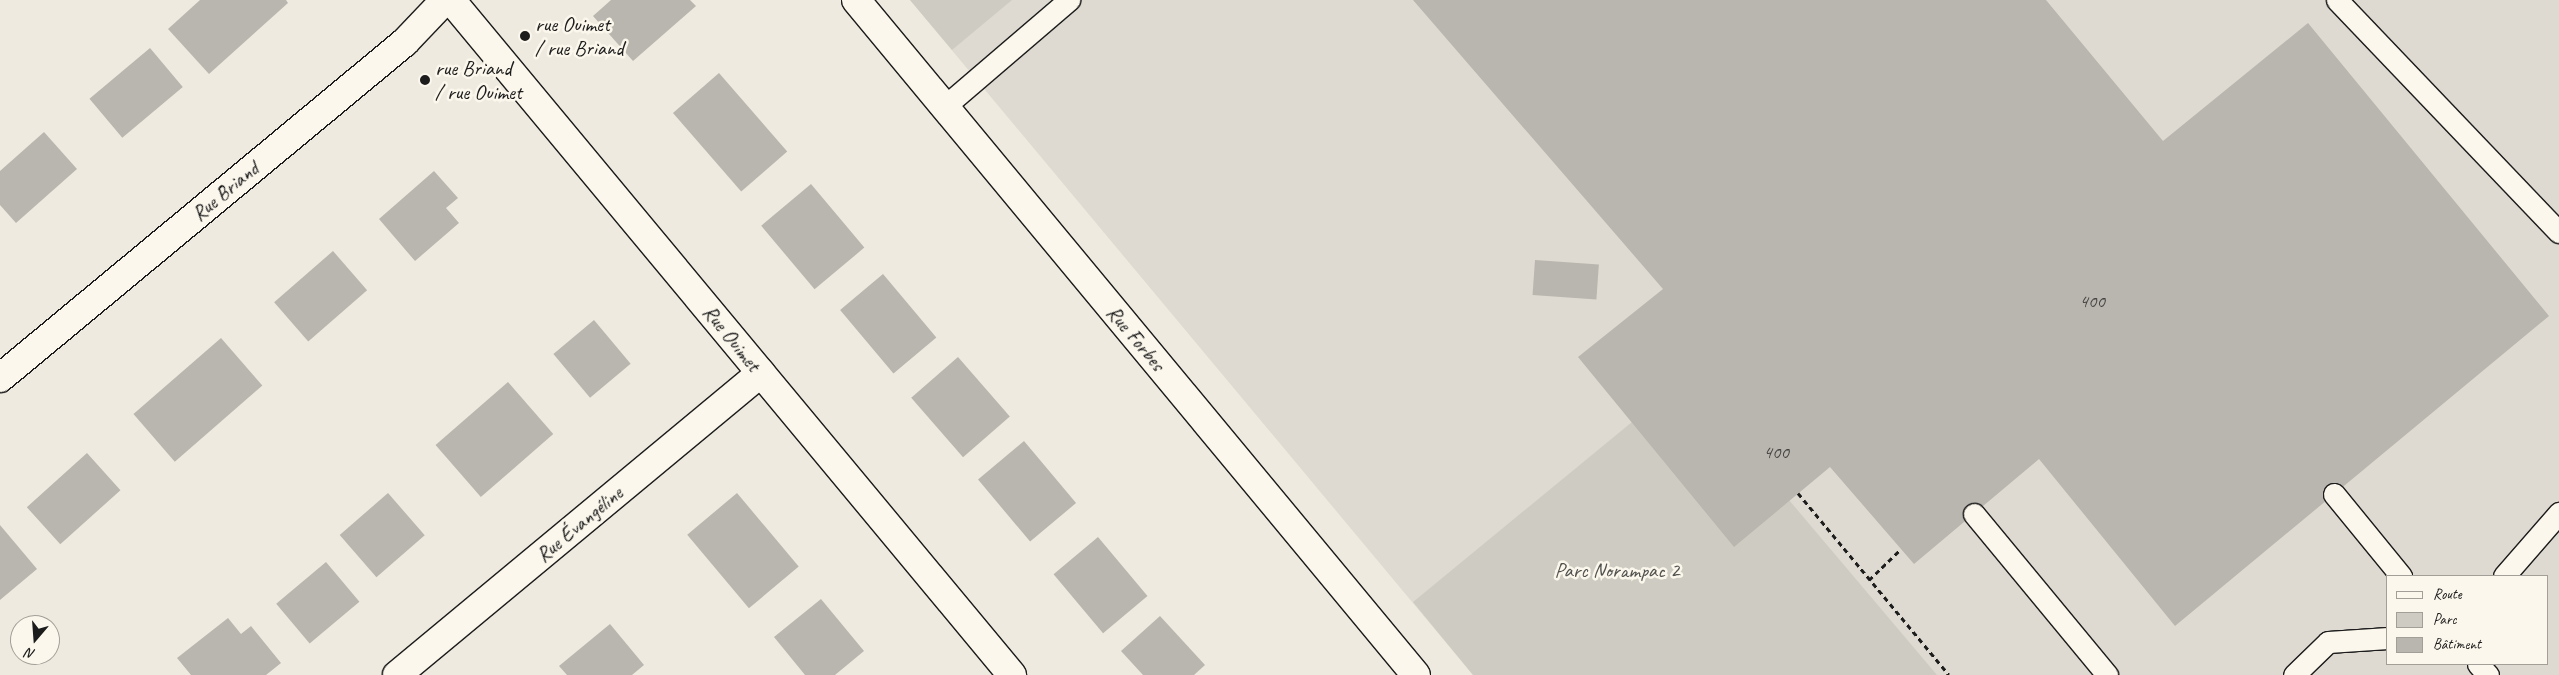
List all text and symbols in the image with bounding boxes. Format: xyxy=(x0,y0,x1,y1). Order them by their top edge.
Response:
place label: rue Ouimet / rue Briand xyxy=(535,11,623,61)
marker: rue Ouimet / rue Briand xyxy=(519,30,531,42)
place label: rue Briand / rue Ouimet xyxy=(435,55,522,105)
marker: rue Briand / rue Ouimet xyxy=(419,74,431,86)
street label: Rue Briand xyxy=(187,156,263,226)
house number: 400 xyxy=(2079,291,2105,313)
street label: Rue Ouimet xyxy=(698,300,766,376)
street label: Rue Forbes xyxy=(1101,300,1171,376)
house number: 400 xyxy=(1763,442,1789,464)
street label: Rue Évangéline xyxy=(531,481,627,567)
park label: Parc Norampac 2 xyxy=(1554,557,1680,583)
legend xyxy=(2386,575,2549,665)
text: Route xyxy=(2433,585,2462,604)
text: Parc xyxy=(2433,610,2457,629)
north arrow xyxy=(10,615,60,665)
text: Bâtiment xyxy=(2433,635,2481,654)
text: N xyxy=(24,644,37,663)

